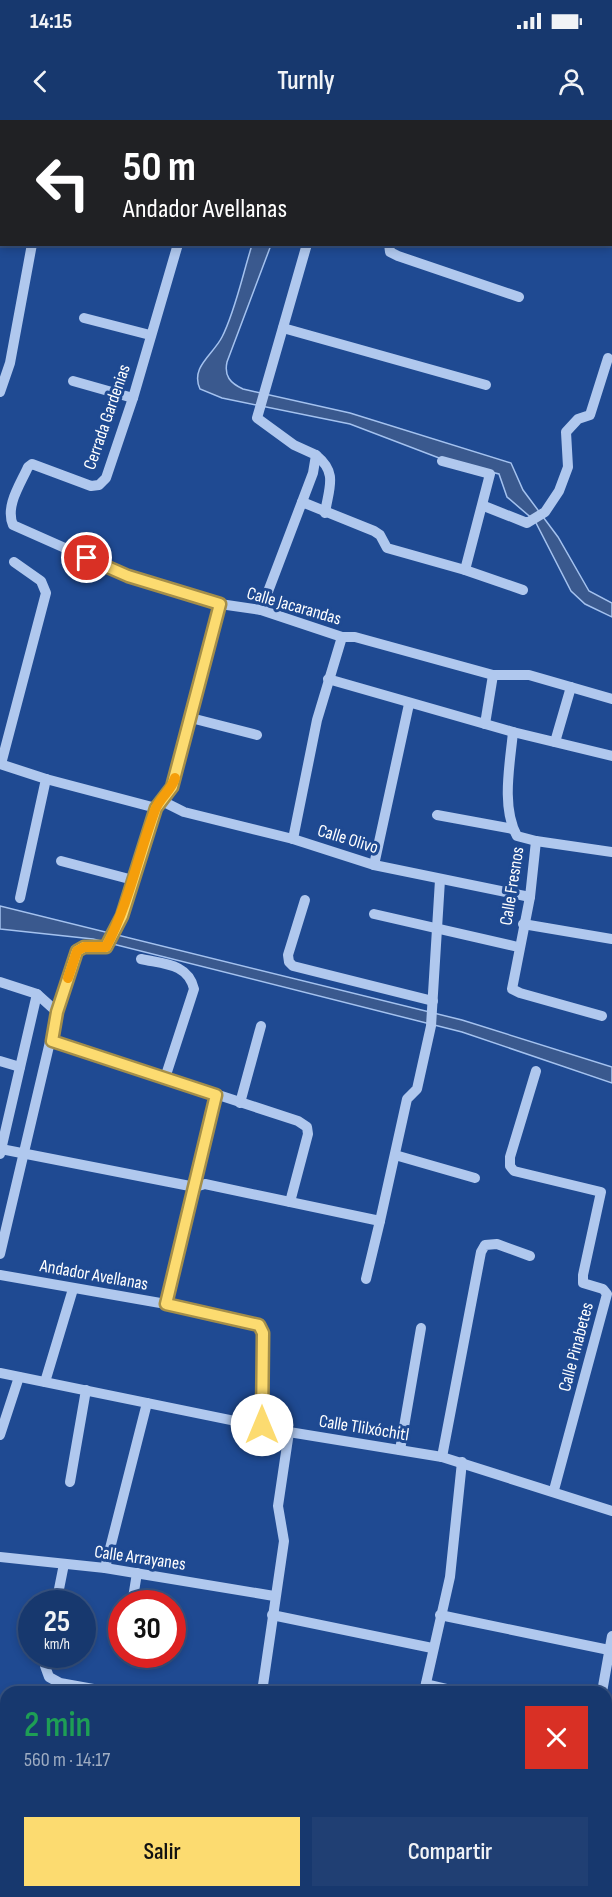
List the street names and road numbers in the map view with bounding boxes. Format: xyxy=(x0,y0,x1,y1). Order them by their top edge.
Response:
street label: Cerrada Gardenias xyxy=(79,362,135,472)
street label: Calle Jacarandas xyxy=(244,583,344,629)
street label: Calle Olivo xyxy=(315,820,381,858)
street label: Calle Fresnos xyxy=(495,845,529,927)
street label: Andador Avellanas xyxy=(37,1255,150,1295)
street label: Calle Pinabetes xyxy=(554,1300,598,1394)
street label: Calle Tlilxóchitl xyxy=(318,1411,410,1445)
street label: Calle Arrayanes xyxy=(93,1541,187,1575)

